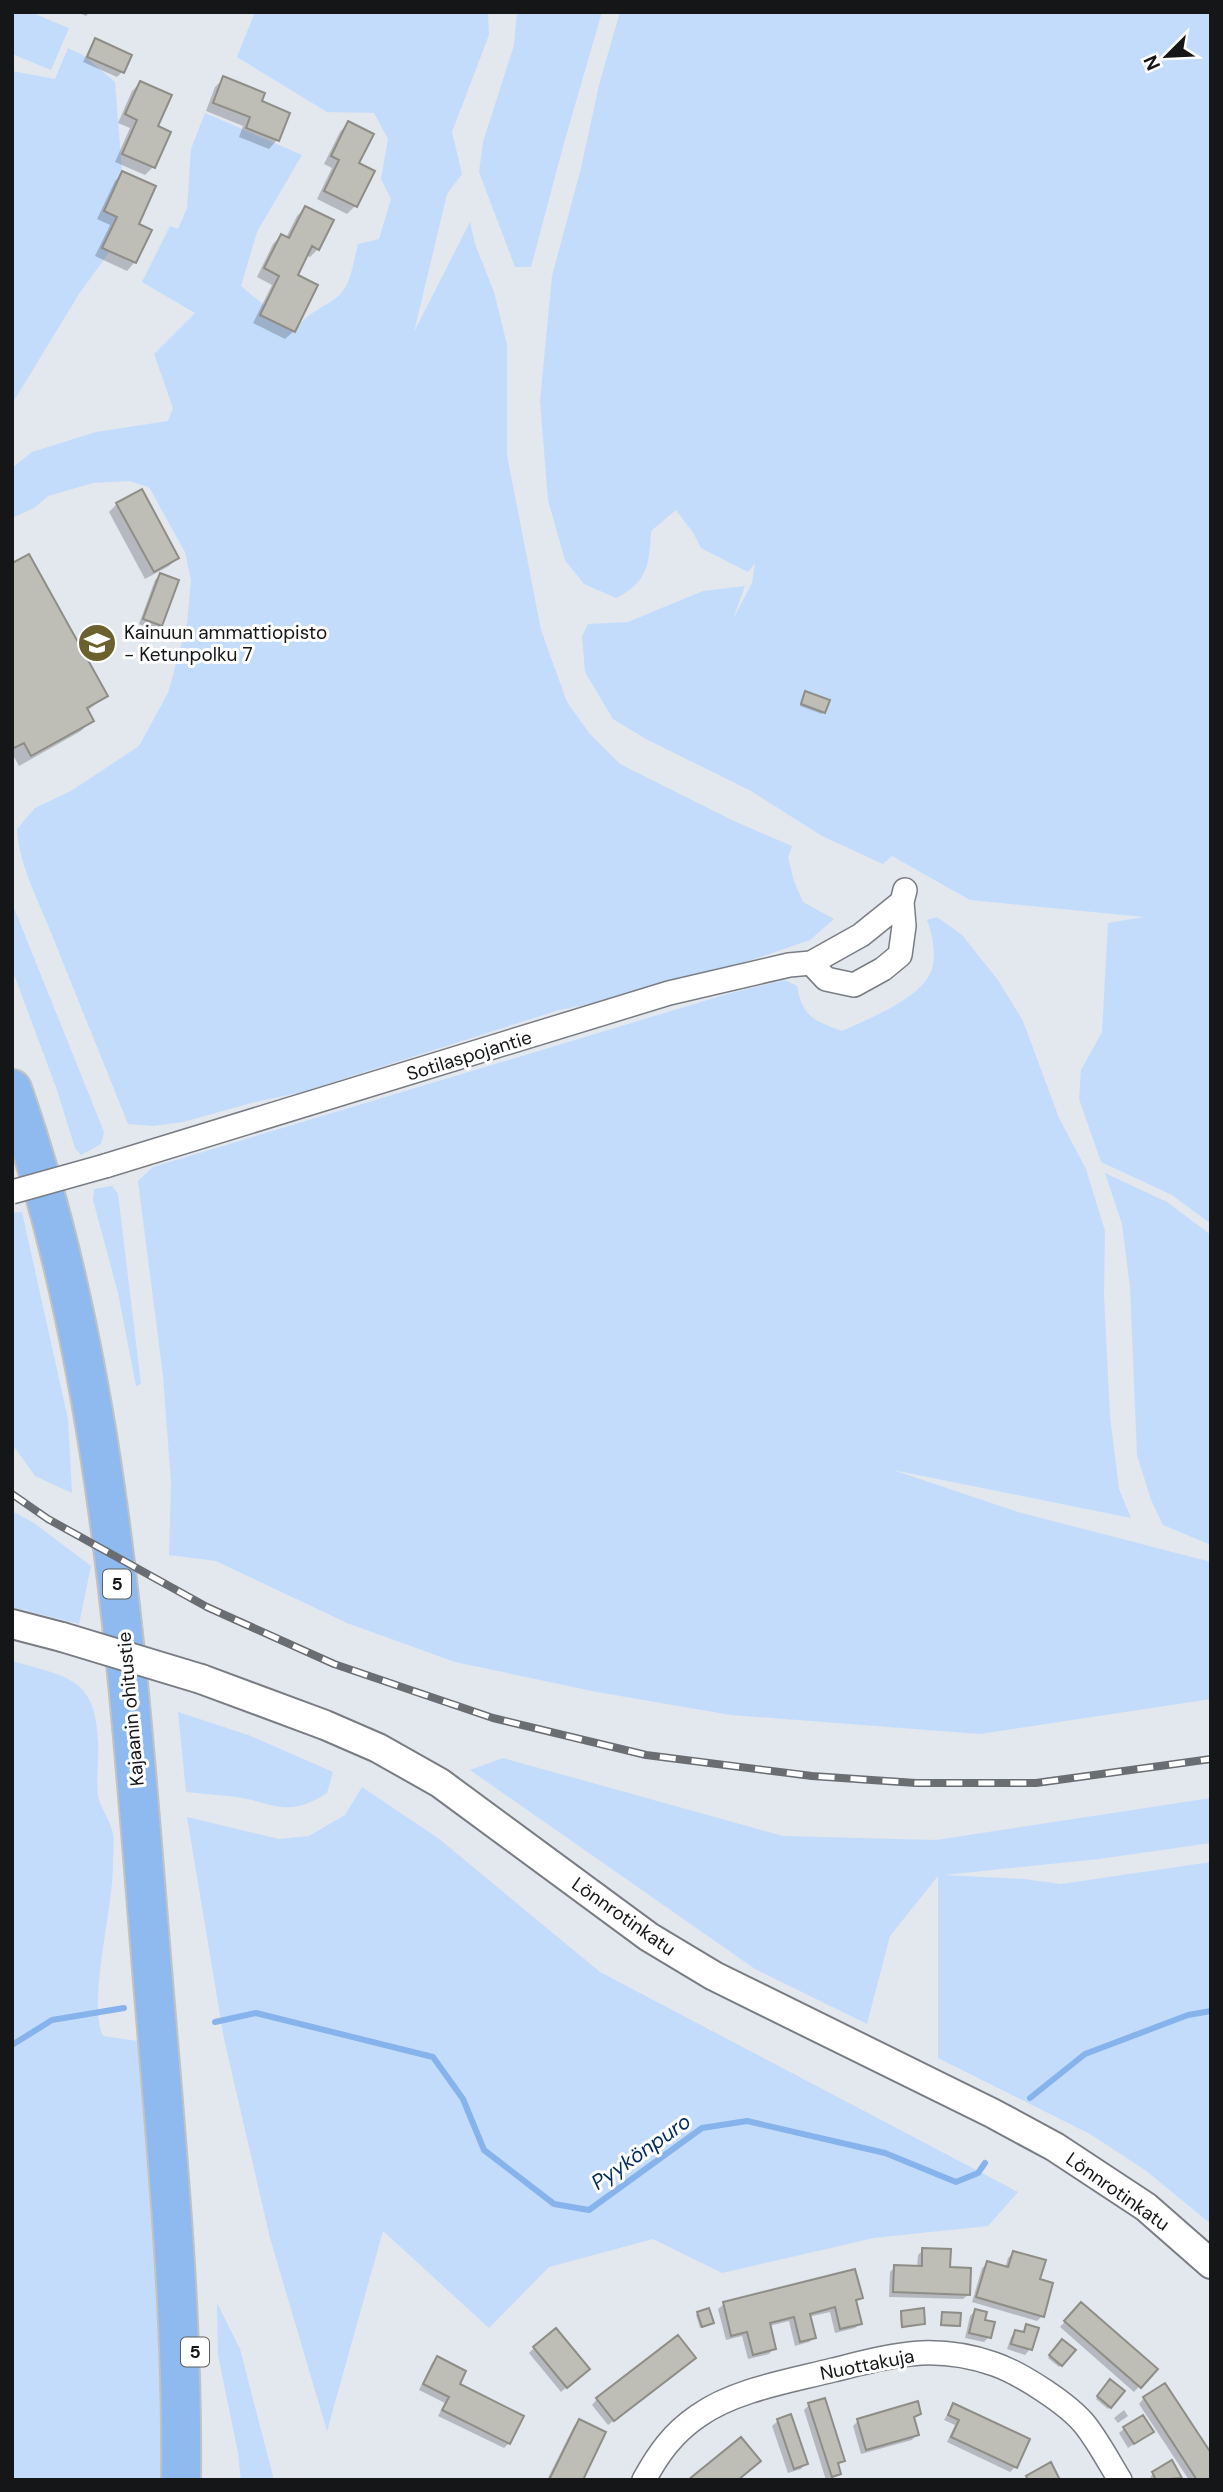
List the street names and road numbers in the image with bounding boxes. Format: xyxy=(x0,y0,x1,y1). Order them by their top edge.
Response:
street label: Sotilaspojantie xyxy=(403,1025,535,1086)
road number: 5 xyxy=(103,1569,131,1598)
street label: Kajaanin ohitustie xyxy=(111,1631,150,1787)
street label: Lönnrotinkatu xyxy=(567,1871,680,1961)
street label: Lönnrotinkatu xyxy=(1061,2146,1174,2236)
road number: 5 xyxy=(181,2338,209,2366)
street label: Nuottakuja xyxy=(818,2343,916,2386)

